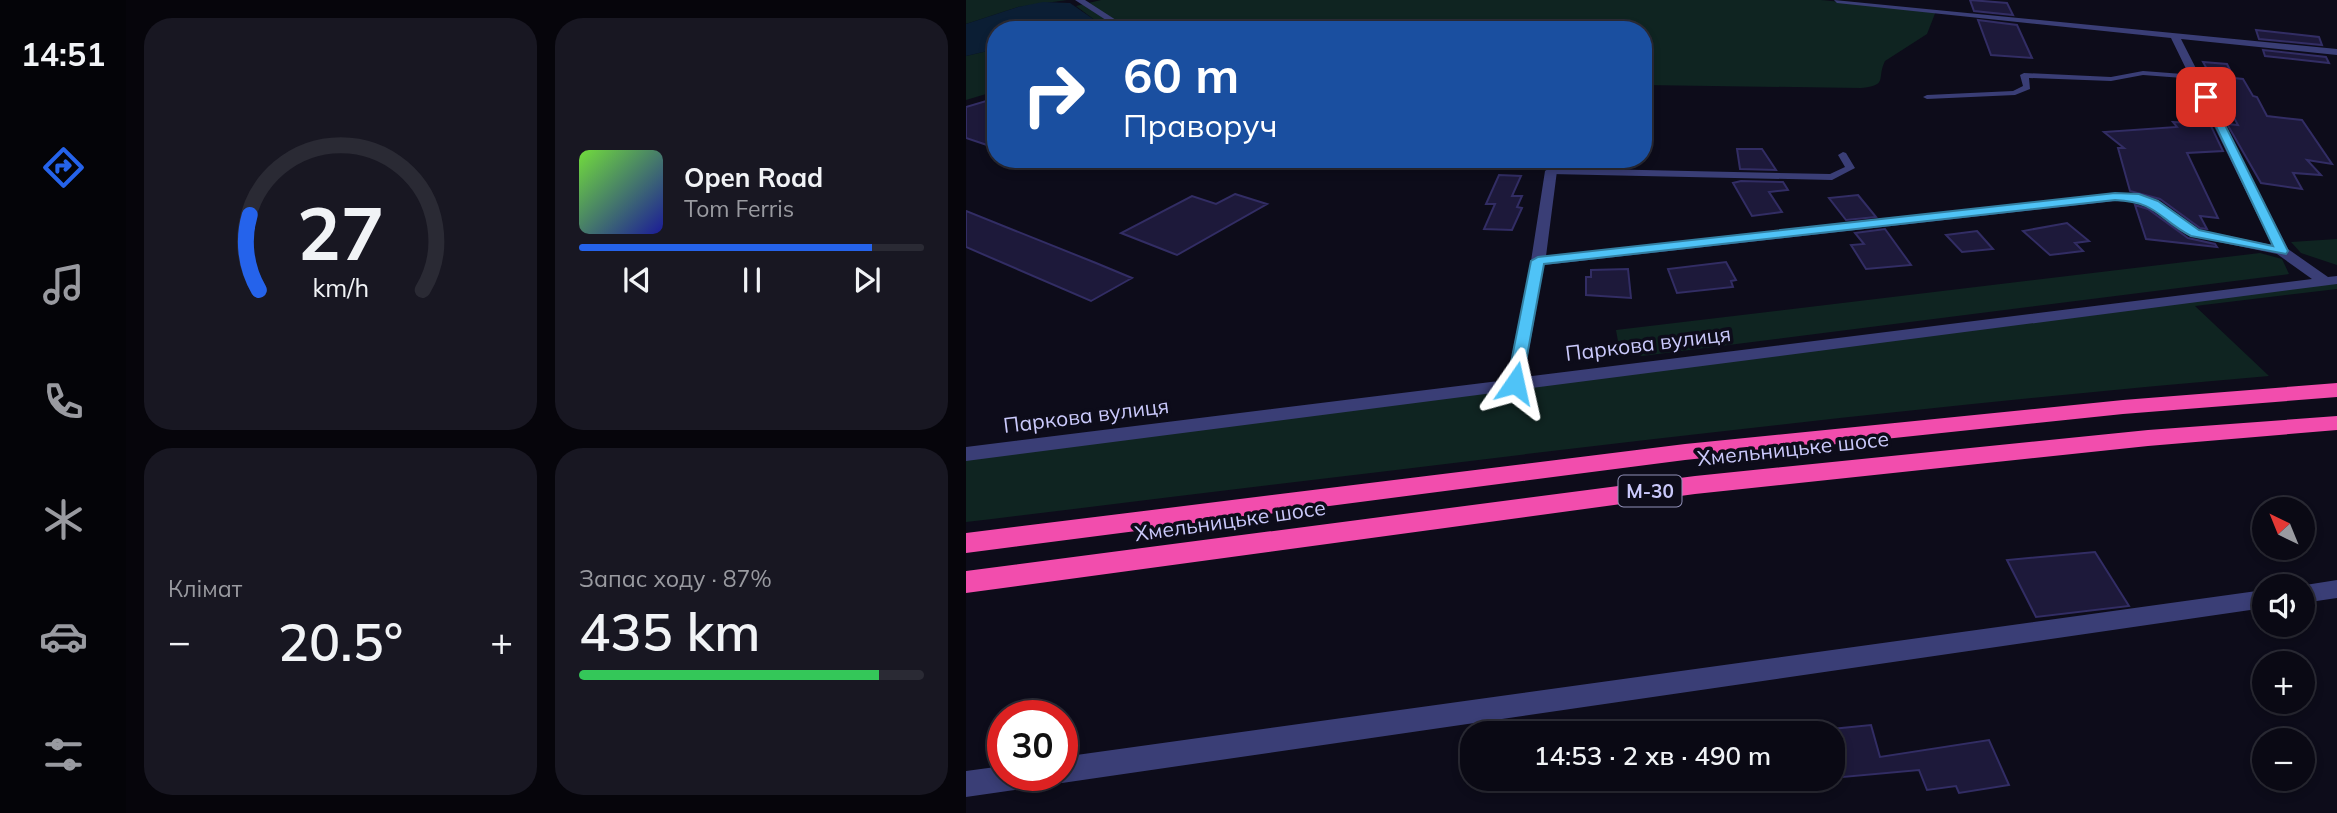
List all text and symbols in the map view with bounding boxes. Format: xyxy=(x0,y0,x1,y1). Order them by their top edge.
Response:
text: 14:51 xyxy=(21,34,105,74)
text: 60 m xyxy=(1123,44,1239,105)
icon: right xyxy=(1008,49,1099,140)
pin xyxy=(2176,67,2236,127)
icon: arrive xyxy=(2187,78,2225,116)
text: Праворуч xyxy=(1123,105,1278,145)
icon: directions xyxy=(39,143,88,192)
text: Open Road xyxy=(684,161,823,194)
text: 27 xyxy=(297,188,384,279)
text: Tom Ferris xyxy=(684,194,794,223)
icon: music xyxy=(39,260,88,309)
icon: previous xyxy=(618,261,656,299)
icon: pause xyxy=(733,261,771,299)
icon: next xyxy=(848,261,886,299)
text: km/h xyxy=(312,272,369,303)
street label: Паркова вулиця xyxy=(1564,320,1732,366)
position arrow xyxy=(1478,346,1552,420)
icon: phone xyxy=(39,377,88,426)
street label: Паркова вулиця xyxy=(1002,392,1170,438)
street label: Хмельницьке шосе xyxy=(1696,425,1890,471)
road number: М-30 xyxy=(1618,476,1682,506)
street label: Хмельницьке шосе xyxy=(1133,494,1327,546)
icon: climate xyxy=(39,495,88,544)
north arrow xyxy=(2252,497,2315,560)
map controls xyxy=(2252,497,2315,791)
text: Запас ходу · 87% xyxy=(579,564,772,593)
text: Клімат xyxy=(168,574,242,603)
button: sound xyxy=(2252,574,2315,637)
text: 435 km xyxy=(579,599,760,664)
text: 20.5° xyxy=(278,609,403,674)
icon: car xyxy=(39,612,88,661)
text: − xyxy=(168,617,191,665)
text: + xyxy=(490,617,513,665)
button: + xyxy=(2252,651,2315,714)
speed limit sign: 30 xyxy=(987,700,1078,791)
button: − xyxy=(2252,728,2315,791)
icon: filters xyxy=(39,730,88,779)
text: 14:53 · 2 хв · 490 m xyxy=(1534,739,1771,772)

